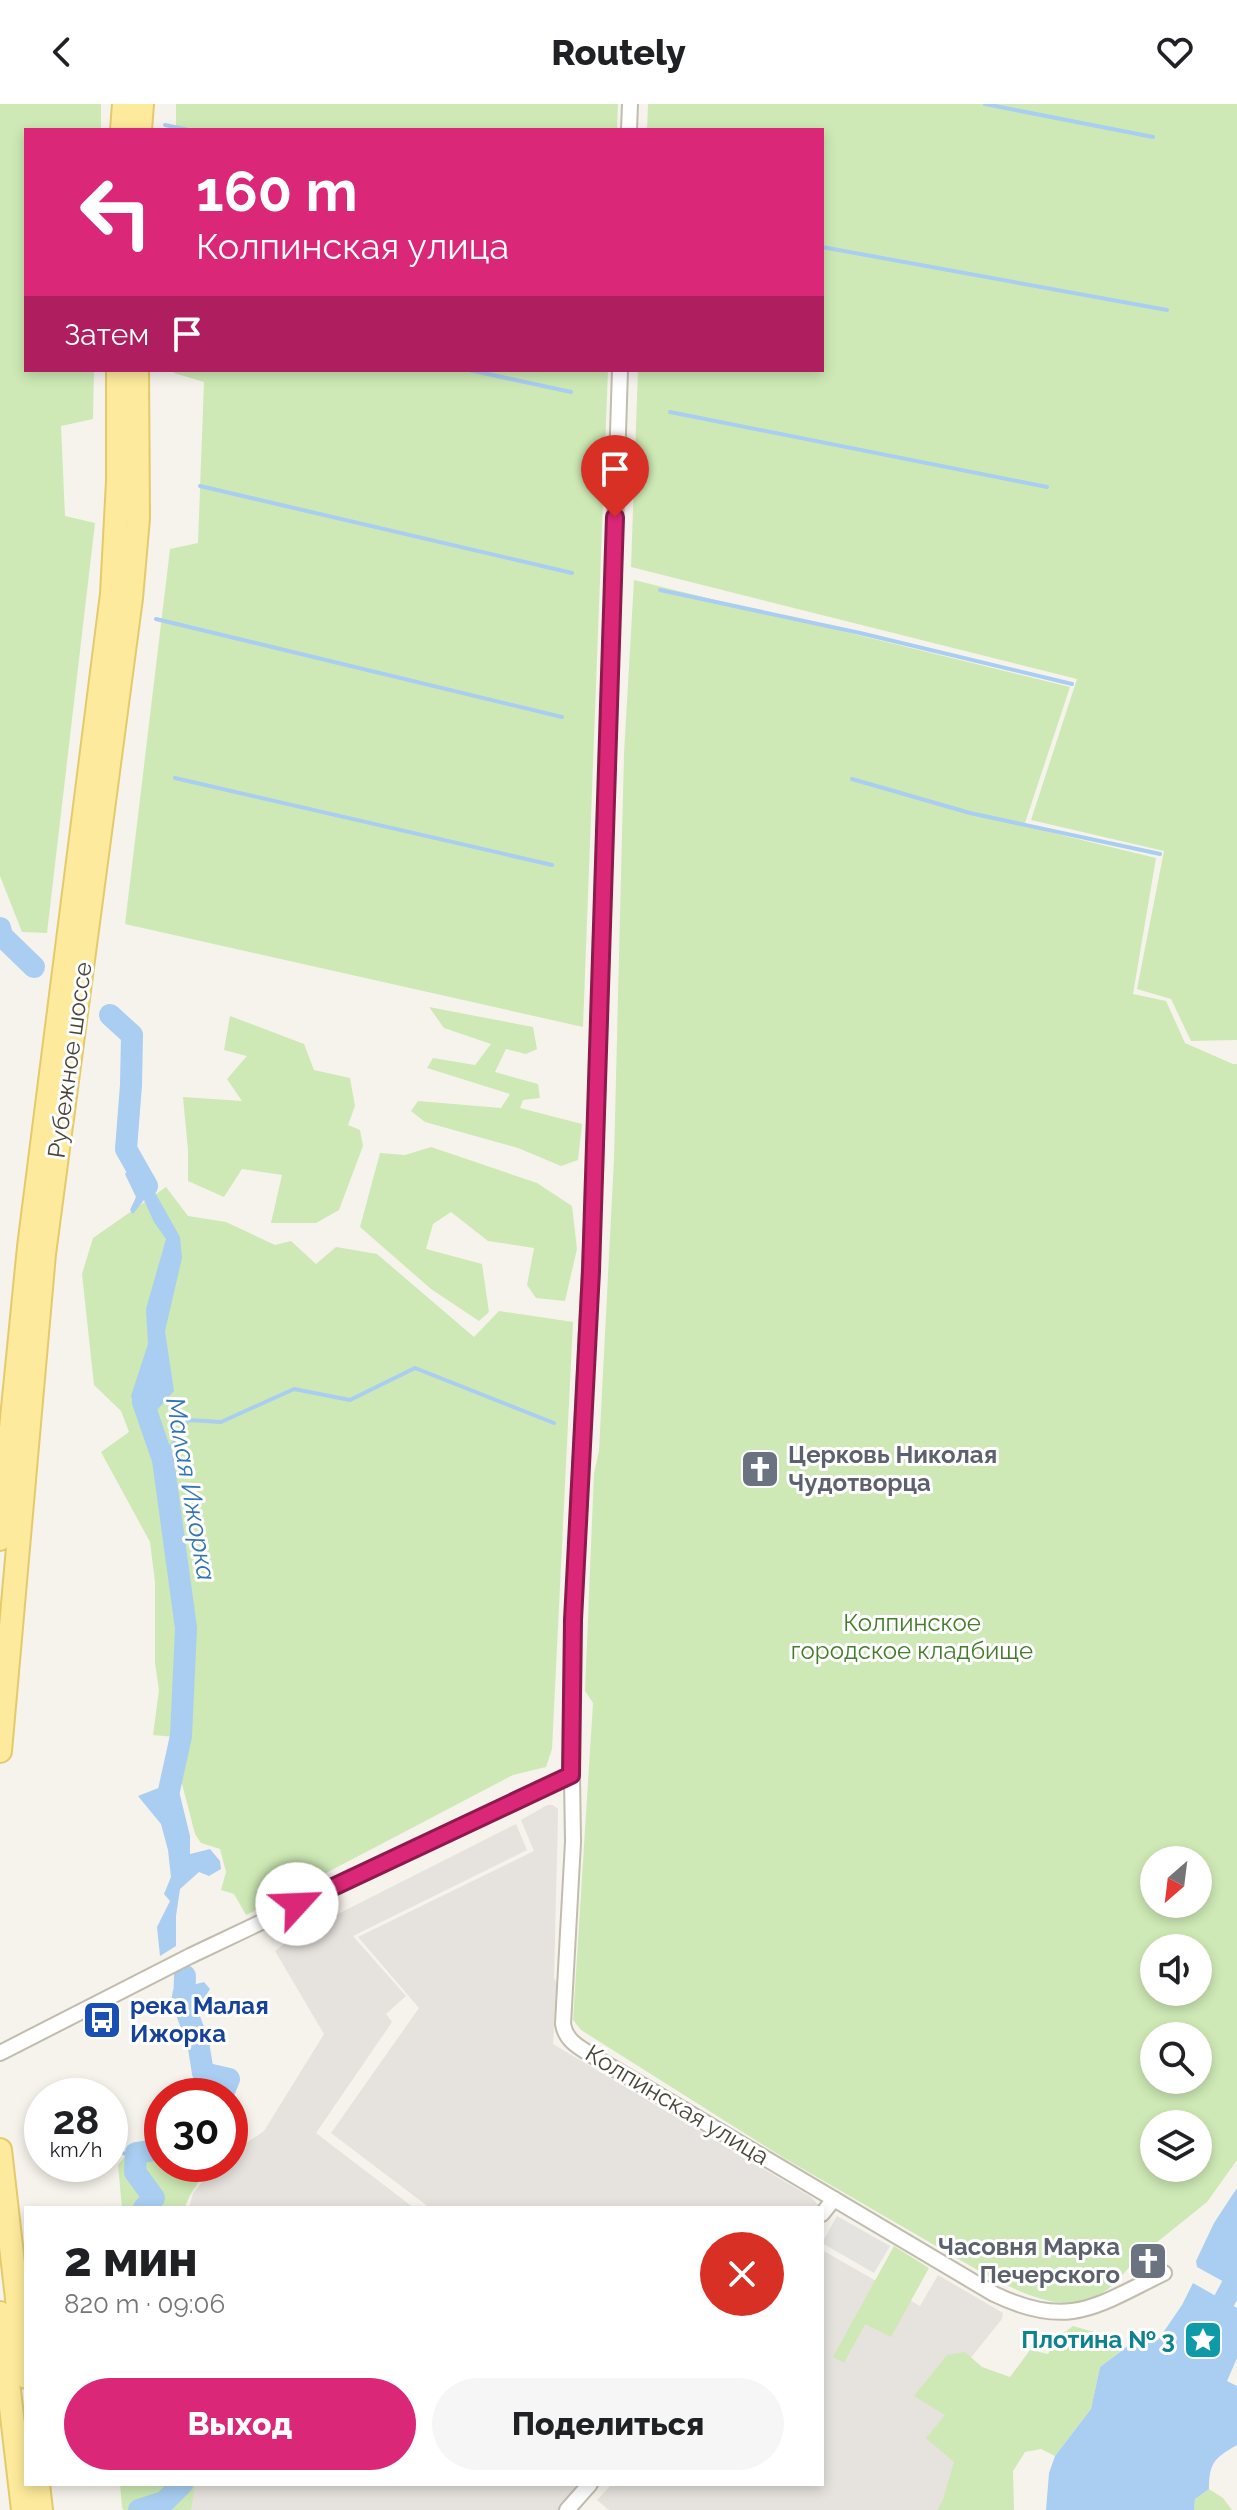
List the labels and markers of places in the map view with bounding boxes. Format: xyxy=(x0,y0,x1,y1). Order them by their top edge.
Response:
pin xyxy=(581,435,649,517)
place label: Церковь Николая Чудотворца xyxy=(788,1440,997,1497)
church icon: Церковь Николая Чудотворца xyxy=(739,1448,781,1490)
place label: река Малая Ижорка xyxy=(130,1991,269,2048)
bus stop icon: река Малая Ижорка xyxy=(81,1999,123,2041)
place label: Часовня Марка Печерского xyxy=(938,2232,1120,2289)
church icon: Часовня Марка Печерского xyxy=(1127,2240,1169,2282)
place icon: Плотина № 3 xyxy=(1182,2319,1224,2361)
place label: Плотина № 3 xyxy=(1021,2325,1175,2354)

